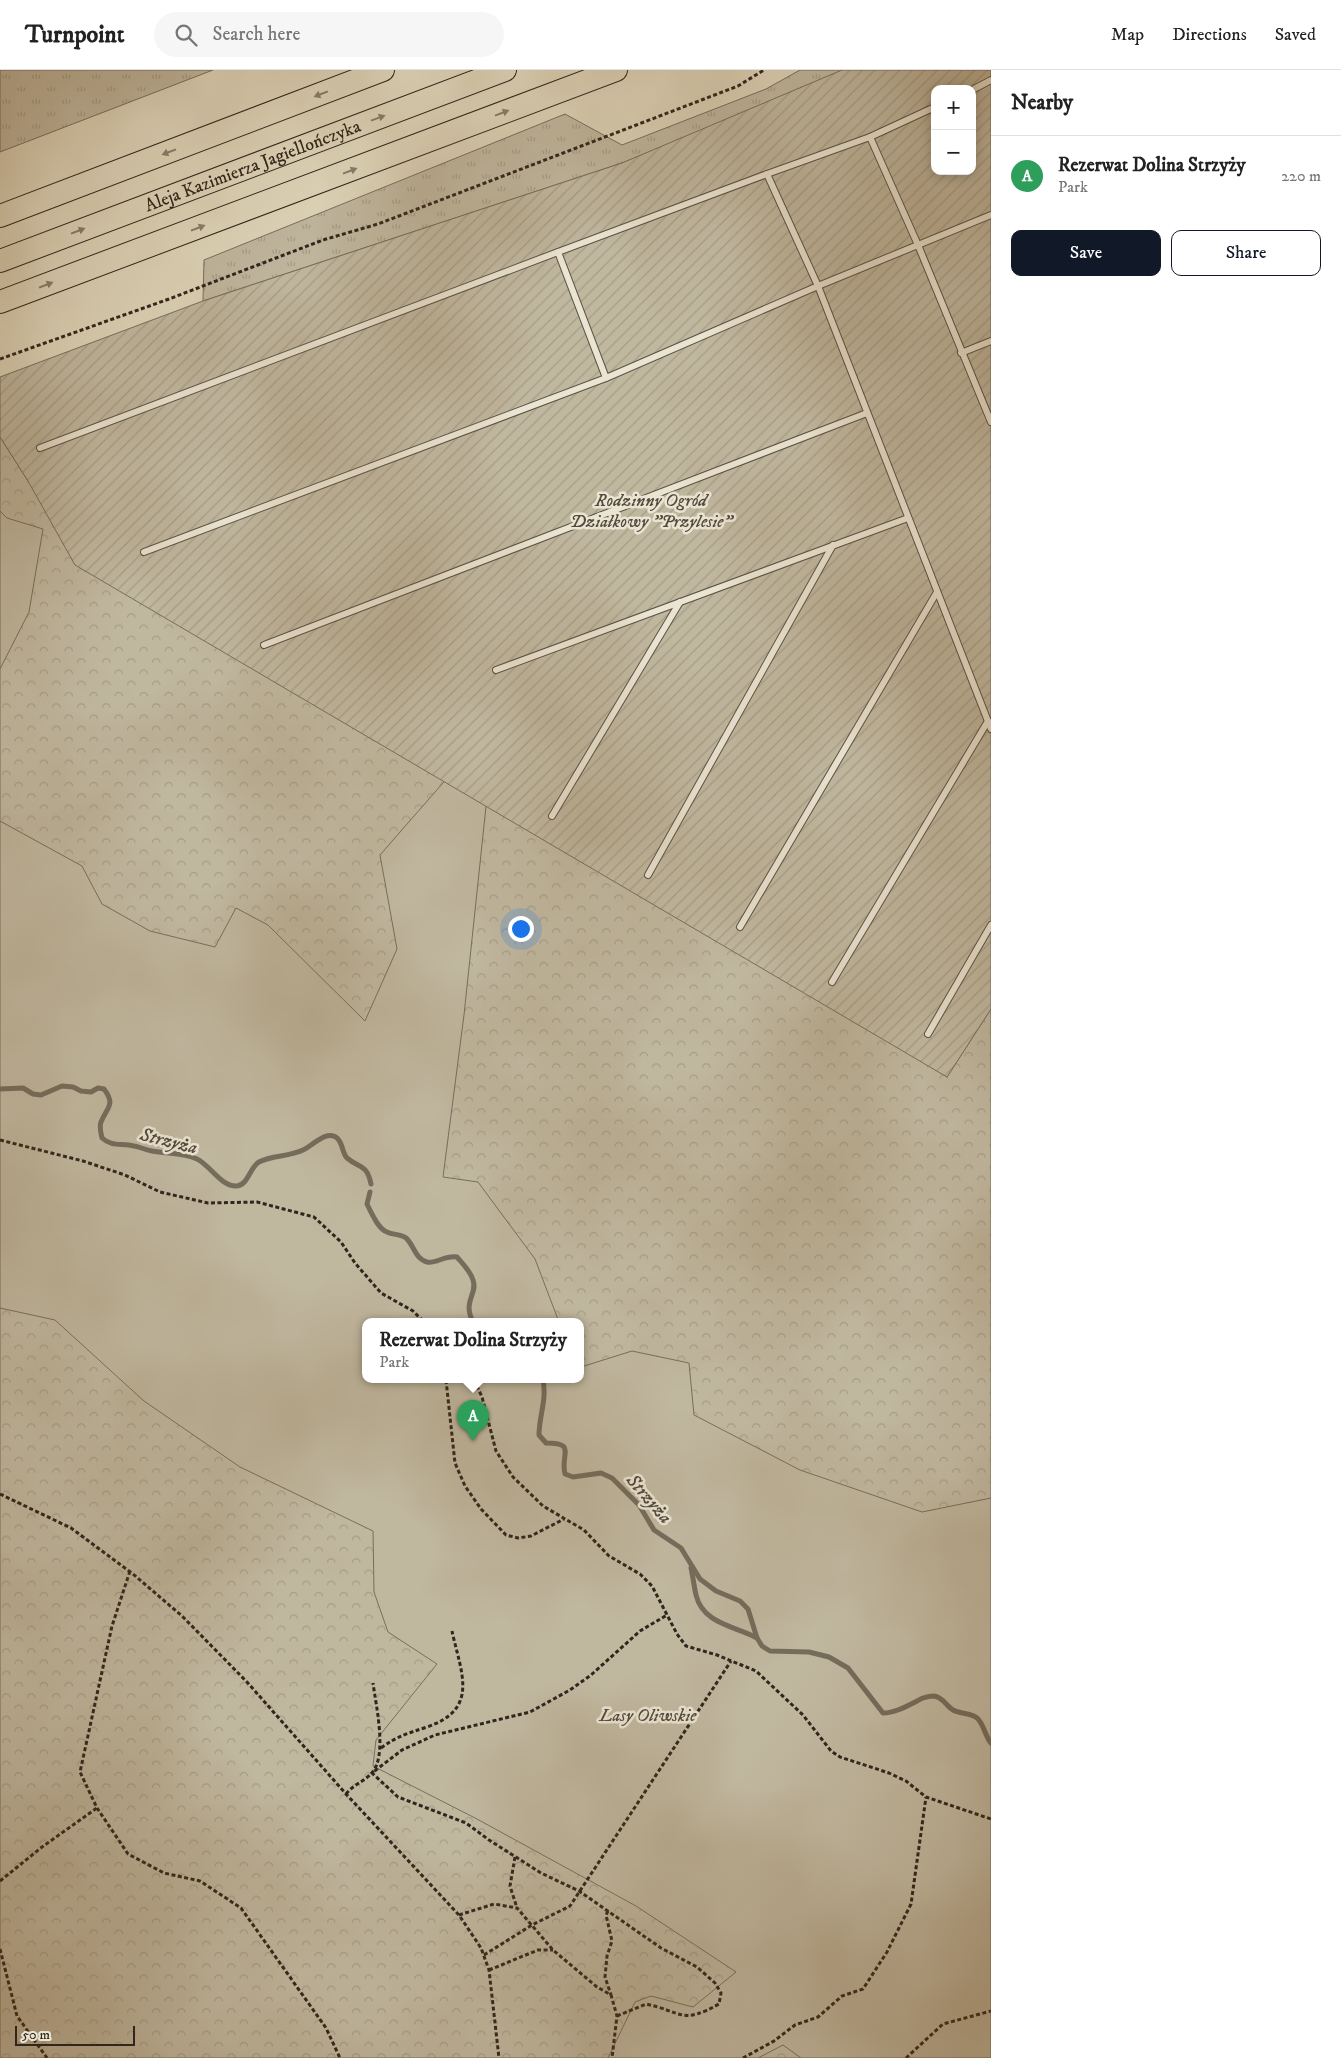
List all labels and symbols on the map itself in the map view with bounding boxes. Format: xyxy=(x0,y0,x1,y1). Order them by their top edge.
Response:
one-way arrow xyxy=(313,90,328,98)
one-way arrow xyxy=(495,109,510,117)
one-way arrow xyxy=(370,114,385,121)
street label: Aleja Kazimierza Jagiellończyka xyxy=(142,115,364,217)
one-way arrow xyxy=(161,148,176,156)
one-way arrow xyxy=(343,166,357,174)
one-way arrow xyxy=(191,224,206,232)
one-way arrow xyxy=(71,227,86,235)
one-way arrow xyxy=(38,281,53,288)
park label: Rodzinny Ogród Działkowy "Przylesie" xyxy=(570,490,735,533)
your location xyxy=(508,916,534,942)
water label: Strzyża xyxy=(137,1123,200,1160)
pin: A xyxy=(457,1400,489,1441)
water label: Strzyża xyxy=(620,1469,677,1529)
park label: Lasy Oliwskie xyxy=(599,1705,697,1727)
scale bar xyxy=(15,2023,135,2046)

